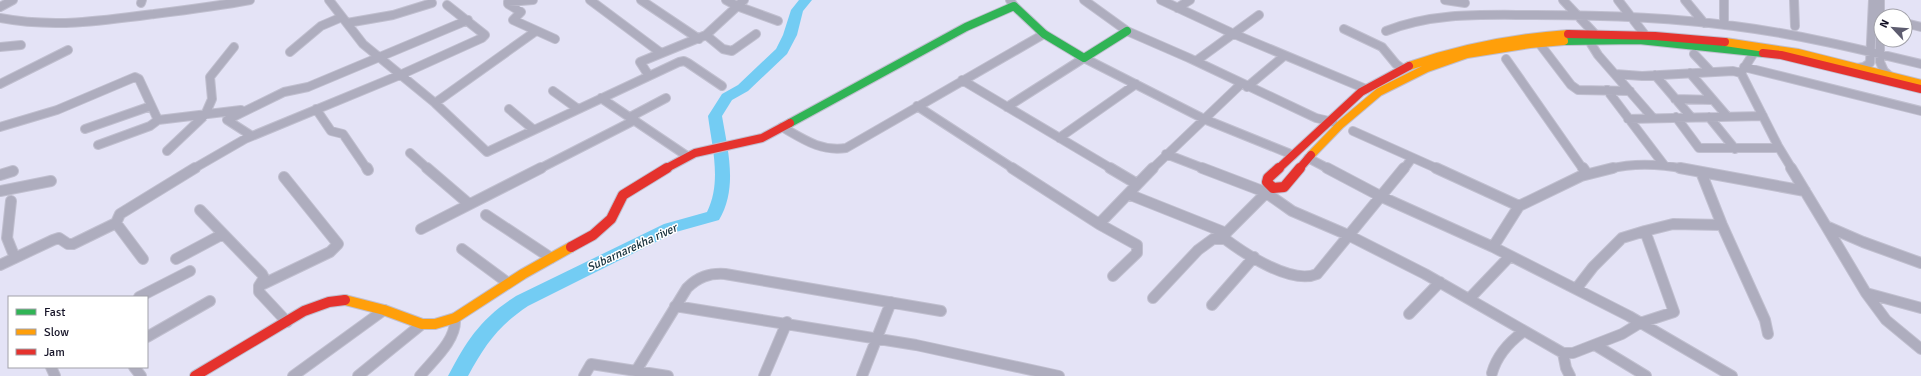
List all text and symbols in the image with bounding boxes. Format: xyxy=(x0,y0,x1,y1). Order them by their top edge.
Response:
north arrow xyxy=(1873,8,1913,48)
text: N xyxy=(1877,18,1892,30)
water label: Subarnarekha river xyxy=(585,220,681,275)
legend xyxy=(8,296,148,368)
text: Fast xyxy=(44,305,65,320)
text: Slow xyxy=(44,325,69,340)
text: Jam xyxy=(44,345,65,360)

